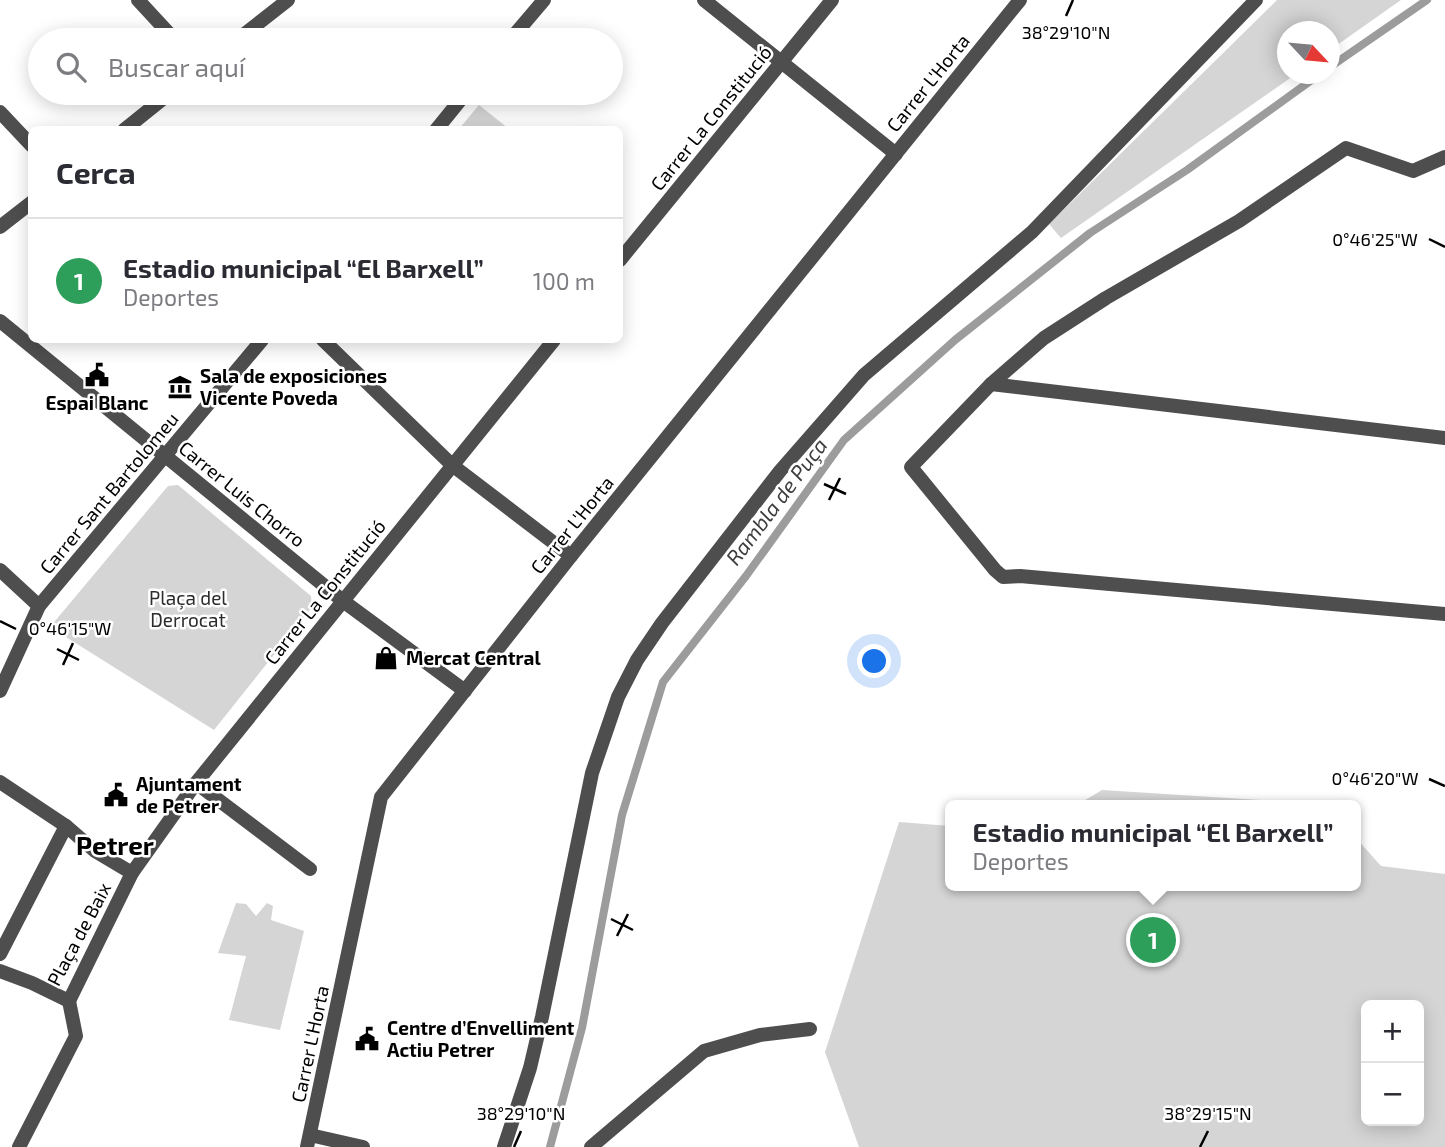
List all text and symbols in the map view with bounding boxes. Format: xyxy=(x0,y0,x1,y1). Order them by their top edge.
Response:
text: 38°29'10"N xyxy=(1022,21,1110,43)
north arrow xyxy=(1277,21,1340,84)
search box xyxy=(28,28,623,105)
street label: Carrer L'Horta xyxy=(881,29,974,136)
street label: Carrer La Constitució xyxy=(645,41,776,195)
icon: search xyxy=(52,48,90,86)
text: Buscar aquí xyxy=(108,51,245,82)
text: Cerca xyxy=(56,154,136,190)
text: 0°46'25"W xyxy=(1332,228,1418,250)
text: Estadio municipal “El Barxell” xyxy=(123,252,484,283)
text: 1 xyxy=(74,267,84,295)
text: 100 m xyxy=(533,267,595,295)
text: Deportes xyxy=(123,283,219,311)
public building icon: Espai Blanc xyxy=(83,361,111,389)
place label: Sala de exposiciones Vicente Poveda xyxy=(200,364,387,409)
museum icon: Sala de exposiciones Vicente Poveda xyxy=(166,373,194,401)
place label: Espai Blanc xyxy=(46,391,149,414)
street label: Carrer Sant Bartolomeu xyxy=(34,407,183,578)
water label: Rambla de Puça xyxy=(720,433,833,571)
street label: Carrer Luis Chorro xyxy=(175,436,310,551)
street label: Carrer L'Horta xyxy=(525,471,618,578)
street label: Carrer La Constitució xyxy=(259,515,390,669)
park label: Plaça del Derrocat xyxy=(149,586,227,631)
text: 0°46'15"W xyxy=(29,617,111,639)
shop icon: Mercat Central xyxy=(372,644,400,672)
your location xyxy=(857,644,891,678)
place label: Mercat Central xyxy=(406,646,541,669)
text: 0°46'20"W xyxy=(1332,767,1418,789)
place label: Ajuntament de Petrer xyxy=(136,772,242,817)
public building icon: Ajuntament de Petrer xyxy=(102,781,130,809)
popup xyxy=(945,800,1361,891)
text: Estadio municipal “El Barxell” xyxy=(973,816,1333,847)
district label: Petrer xyxy=(76,829,154,860)
text: Deportes xyxy=(973,847,1069,875)
street label: Plaça de Baix xyxy=(42,878,116,990)
pin: 1 xyxy=(1130,914,1176,966)
street label: Carrer L'Horta xyxy=(286,983,333,1104)
map controls xyxy=(1361,1000,1424,1126)
button: + xyxy=(1361,1000,1424,1063)
place label: Centre d’Envelliment Actiu Petrer xyxy=(387,1016,575,1061)
public building icon: Centre d’Envelliment Actiu Petrer xyxy=(353,1025,381,1053)
button: − xyxy=(1361,1063,1424,1126)
text: 38°29'10"N xyxy=(477,1102,565,1124)
text: 38°29'15"N xyxy=(1164,1102,1252,1124)

